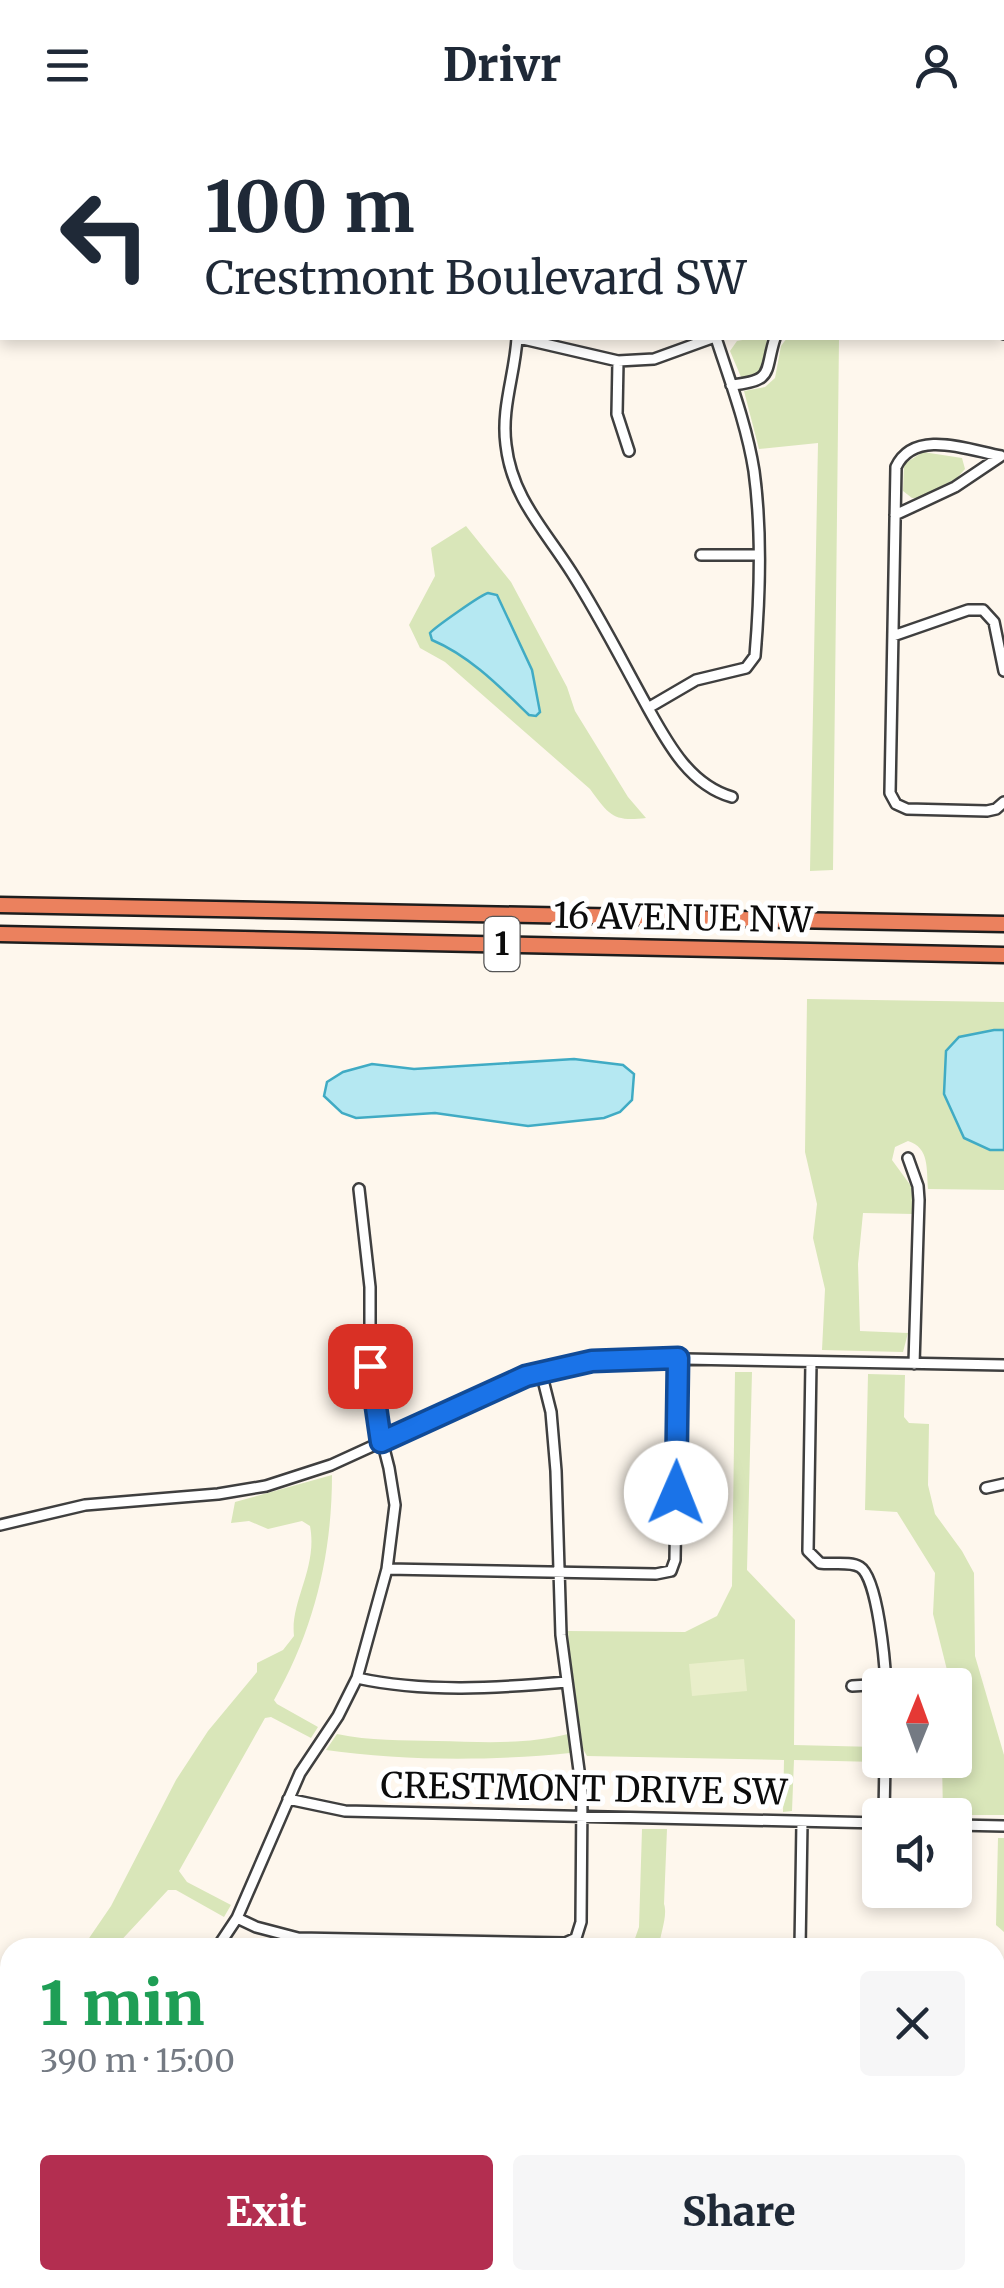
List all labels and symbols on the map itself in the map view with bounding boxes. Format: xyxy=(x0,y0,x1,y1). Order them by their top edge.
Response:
street label: 16 AVENUE NW xyxy=(553,894,814,942)
road number: 1 xyxy=(484,917,520,971)
pin xyxy=(328,1324,413,1409)
position arrow xyxy=(624,1441,728,1545)
north arrow xyxy=(862,1668,972,1778)
street label: CRESTMONT DRIVE SW xyxy=(380,1763,789,1815)

